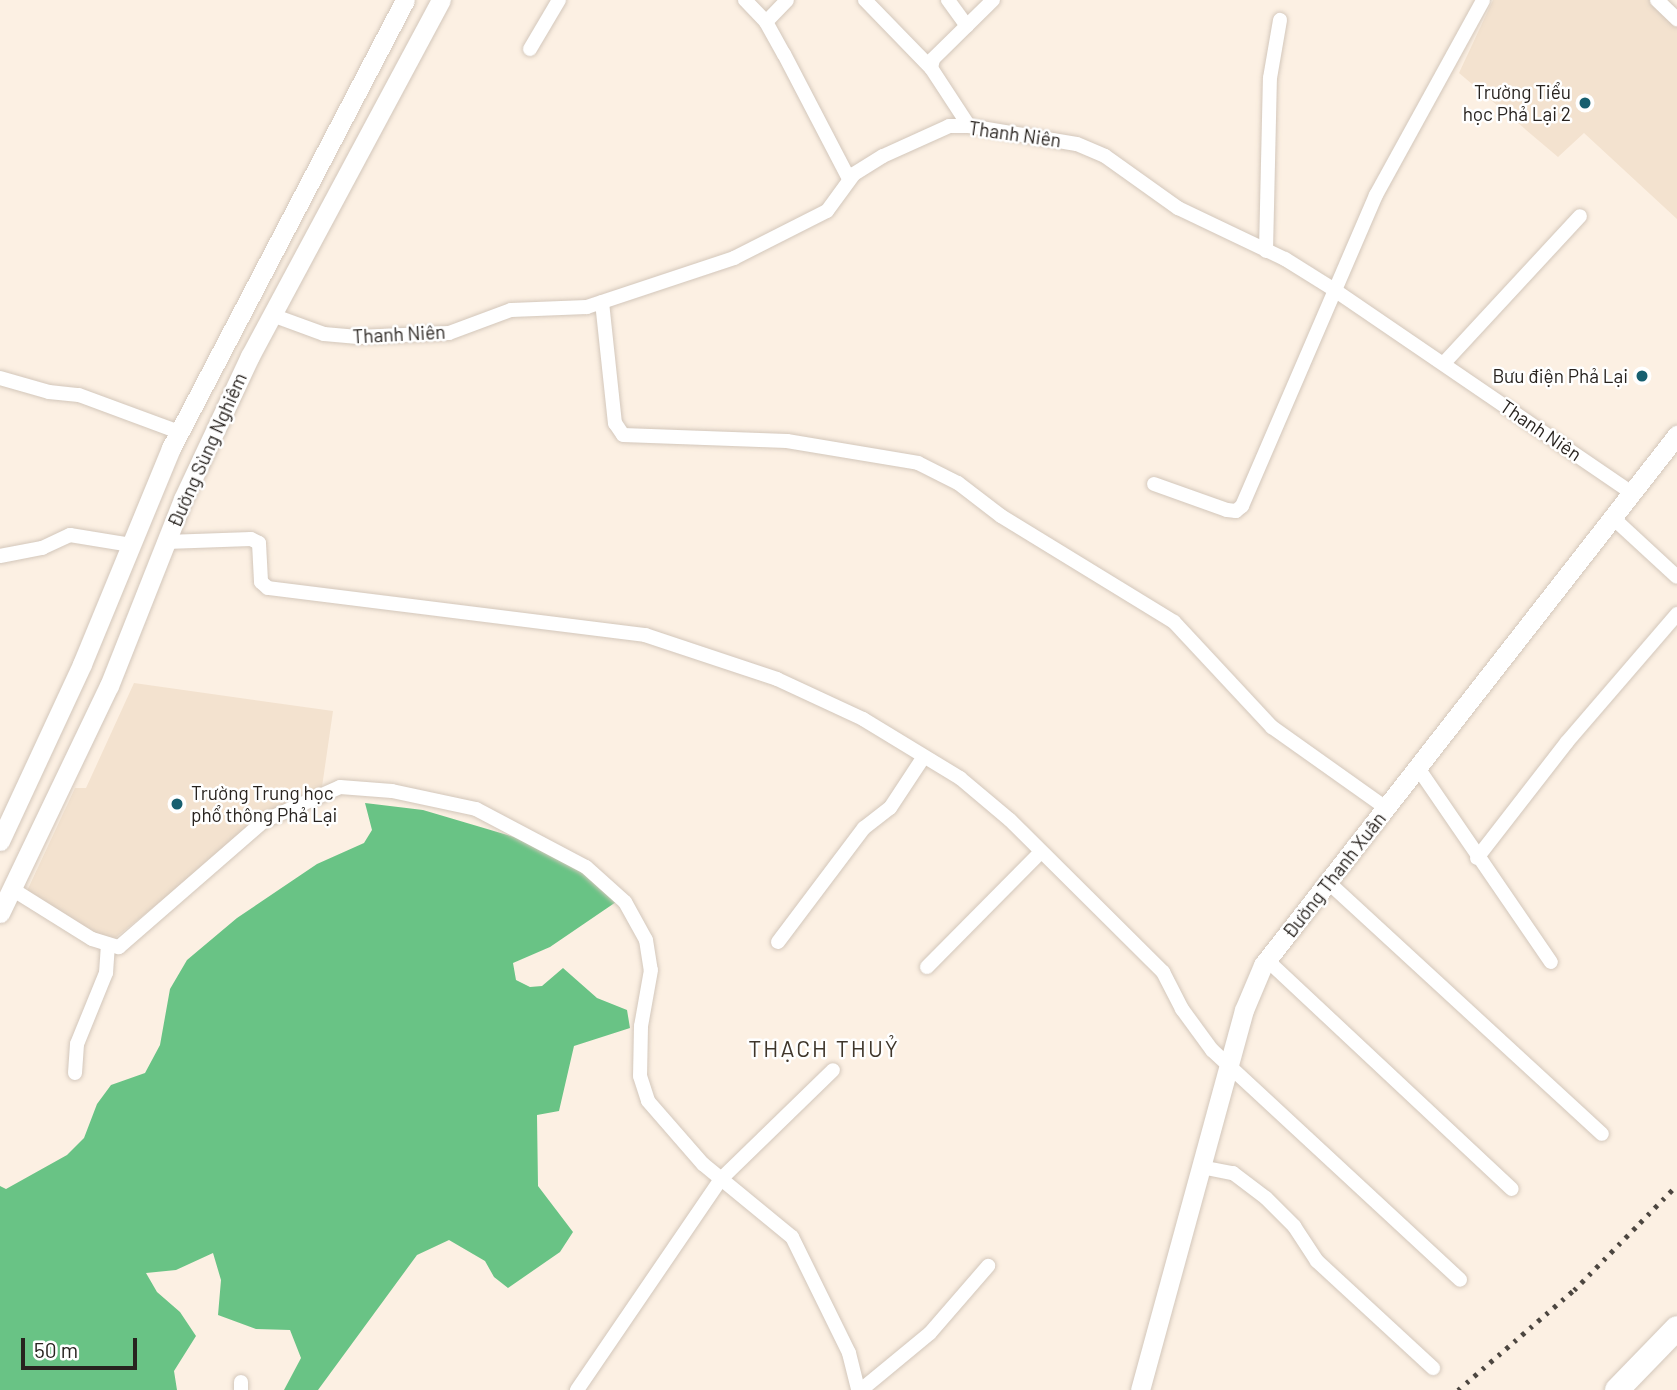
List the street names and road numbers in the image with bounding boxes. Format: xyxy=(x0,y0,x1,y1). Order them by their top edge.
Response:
street label: Thanh Niên xyxy=(967,116,1063,152)
street label: Thanh Niên xyxy=(352,320,446,348)
street label: Đường Sùng Nghiêm xyxy=(163,369,251,531)
street label: Thanh Niên xyxy=(1496,395,1586,465)
street label: Đường Thanh Xuân xyxy=(1278,807,1390,943)

